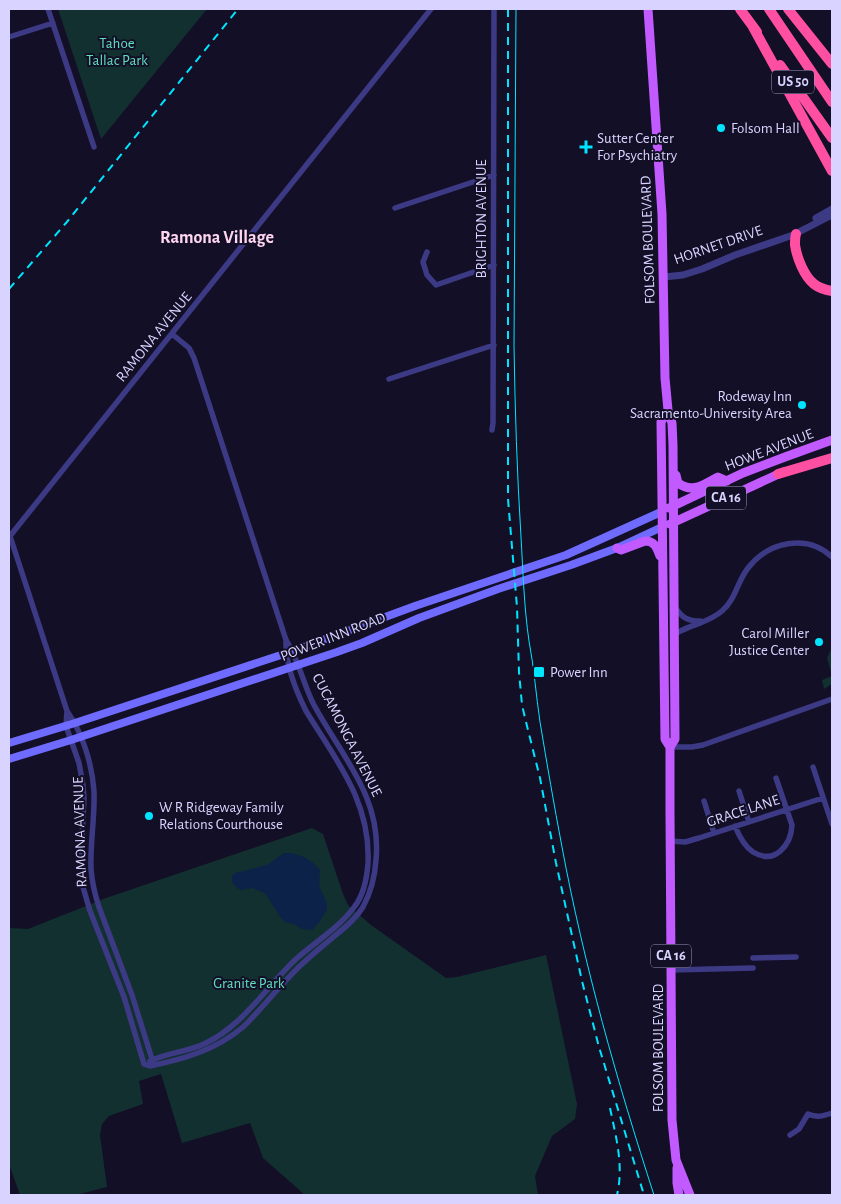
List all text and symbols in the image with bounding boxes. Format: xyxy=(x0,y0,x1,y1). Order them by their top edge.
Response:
park label: Tahoe Tallac Park xyxy=(86,36,148,68)
road number: US 50 xyxy=(772,70,814,94)
place label: Folsom Hall xyxy=(731,121,800,136)
marker: Folsom Hall xyxy=(715,122,727,134)
place label: Sutter Center For Psychiatry xyxy=(597,131,678,163)
marker: Sutter Center For Psychiatry xyxy=(579,140,593,154)
street label: BRIGHTON AVENUE xyxy=(474,159,489,279)
street label: FOLSOM BOULEVARD xyxy=(638,175,658,304)
street label: HORNET DRIVE xyxy=(672,223,764,267)
district label: Ramona Village xyxy=(160,229,274,247)
street label: RAMONA AVENUE xyxy=(113,289,195,385)
place label: Rodeway Inn Sacramento-University Area xyxy=(630,389,792,421)
marker: Rodeway Inn Sacramento-University Area xyxy=(796,399,808,411)
street label: HOWE AVENUE xyxy=(723,426,815,474)
road number: CA 16 xyxy=(706,486,746,509)
street label: POWER INN ROAD xyxy=(278,610,388,664)
place label: Carol Miller Justice Center xyxy=(729,626,809,658)
marker: Carol Miller Justice Center xyxy=(813,636,825,648)
marker: Power Inn xyxy=(532,665,546,679)
place label: Power Inn xyxy=(550,665,608,680)
street label: CUCAMONGA AVENUE xyxy=(309,671,385,799)
street label: RAMONA AVENUE xyxy=(71,776,89,888)
street label: GRACE LANE xyxy=(705,792,781,830)
place label: W R Ridgeway Family Relations Courthouse xyxy=(159,800,284,832)
marker: W R Ridgeway Family Relations Courthouse xyxy=(143,810,155,822)
road number: CA 16 xyxy=(651,944,691,968)
park label: Granite Park xyxy=(213,976,285,991)
street label: FOLSOM BOULEVARD xyxy=(651,983,666,1112)

